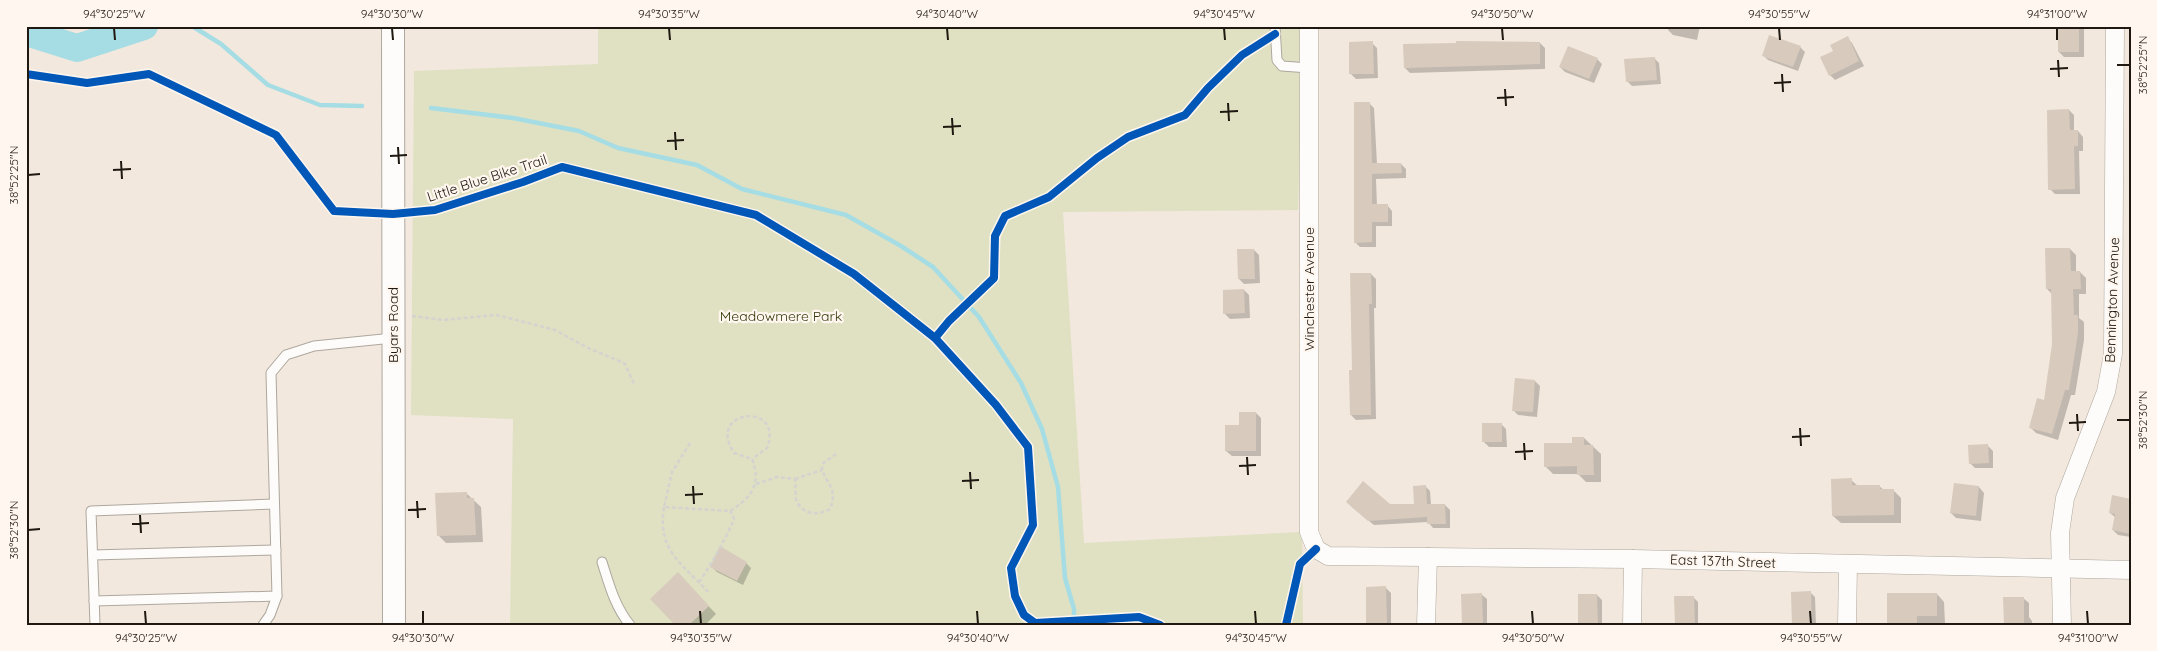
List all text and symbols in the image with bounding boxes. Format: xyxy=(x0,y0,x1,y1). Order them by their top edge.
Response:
text: 94°30'25"W xyxy=(83,6,145,21)
text: 94°30'30"W xyxy=(361,6,424,21)
text: 94°30'35"W xyxy=(638,6,700,21)
text: 94°30'40"W xyxy=(916,6,979,21)
text: 94°30'45"W xyxy=(1193,6,1255,21)
text: 94°30'50"W xyxy=(1471,6,1534,21)
text: 94°30'55"W xyxy=(1748,6,1810,21)
text: 94°31'00"W xyxy=(2027,6,2088,21)
text: 38°52'25"N xyxy=(2135,36,2150,94)
text: 38°52'25"N xyxy=(6,146,21,204)
street label: Little Blue Bike Trail xyxy=(425,150,549,206)
street label: Winchester Avenue xyxy=(1300,227,1318,351)
street label: Bennington Avenue xyxy=(2101,237,2123,363)
street label: Byars Road xyxy=(384,287,402,363)
park label: Meadowmere Park xyxy=(720,307,842,325)
text: 38°52'30"N xyxy=(2135,390,2150,450)
text: 38°52'30"N xyxy=(6,500,21,560)
street label: East 137th Street xyxy=(1670,550,1777,572)
text: 94°30'25"W xyxy=(115,630,177,645)
text: 94°30'30"W xyxy=(392,630,455,645)
text: 94°30'35"W xyxy=(670,630,732,645)
text: 94°30'40"W xyxy=(947,630,1010,645)
text: 94°30'45"W xyxy=(1225,630,1287,645)
text: 94°30'50"W xyxy=(1502,630,1565,645)
text: 94°30'55"W xyxy=(1780,630,1842,645)
text: 94°31'00"W xyxy=(2058,630,2119,645)

